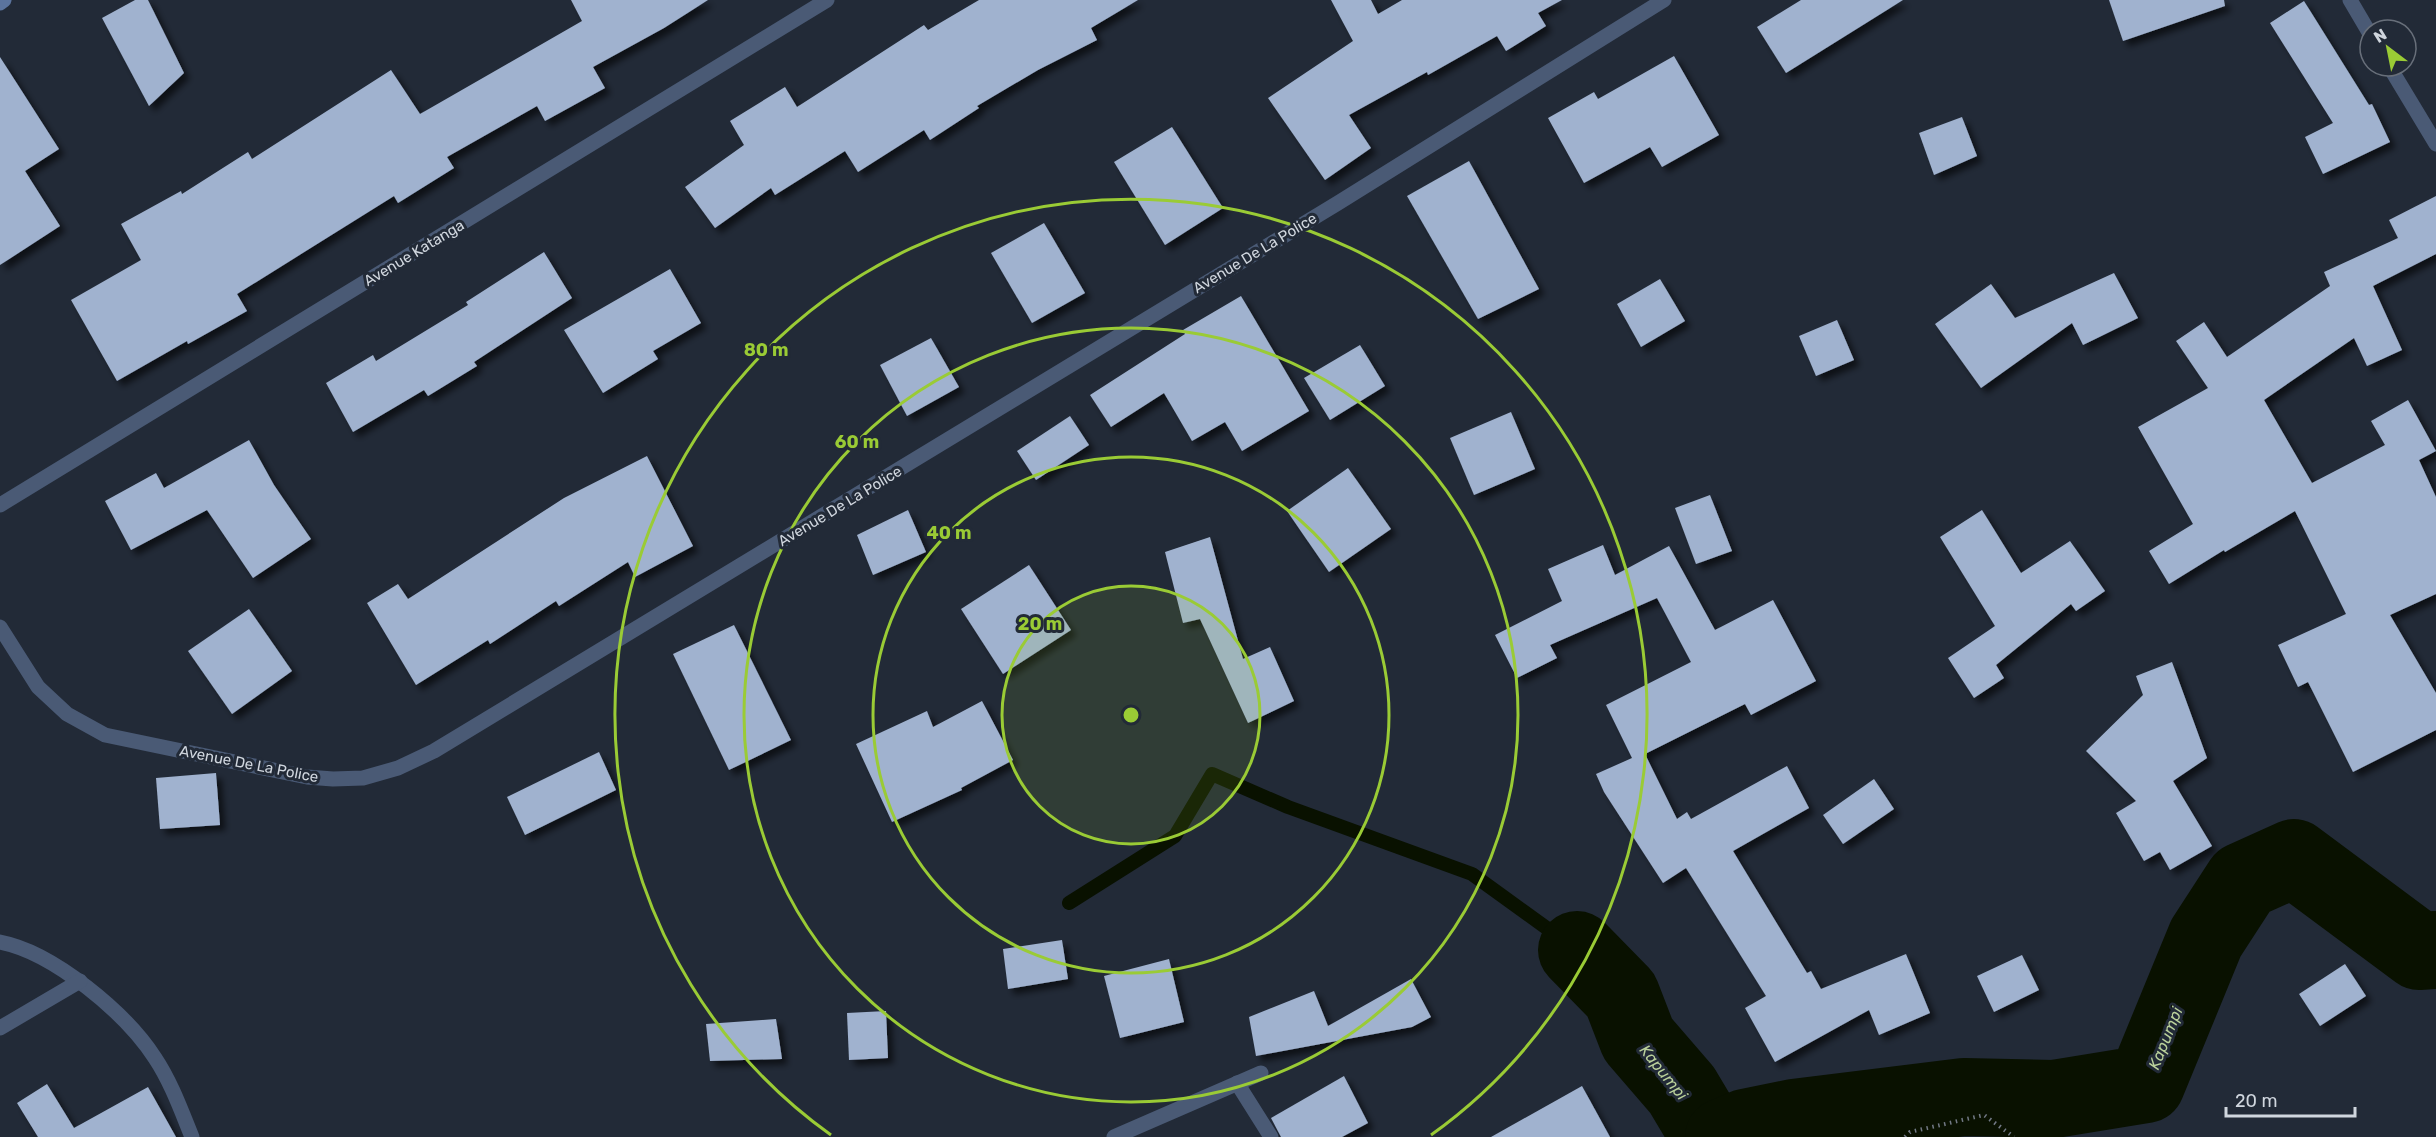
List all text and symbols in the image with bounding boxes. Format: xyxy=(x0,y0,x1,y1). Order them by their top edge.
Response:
north arrow xyxy=(2358,18,2418,78)
text: N xyxy=(2370,25,2390,47)
street label: Avenue De La Police xyxy=(1190,209,1320,297)
street label: Avenue Katanga xyxy=(361,216,467,290)
text: 80 m xyxy=(744,339,788,361)
text: 60 m xyxy=(835,431,879,453)
street label: Avenue De La Police xyxy=(775,462,905,550)
text: 40 m xyxy=(927,522,971,544)
text: 20 m xyxy=(1018,613,1062,635)
centre of rings xyxy=(1121,705,1141,725)
street label: Avenue De La Police xyxy=(178,742,320,786)
water label: Kapumpi xyxy=(2144,1003,2187,1072)
water label: Kapumpi xyxy=(1636,1041,1692,1105)
scale bar xyxy=(2226,1080,2355,1118)
text: 20 m xyxy=(2235,1090,2277,1112)

